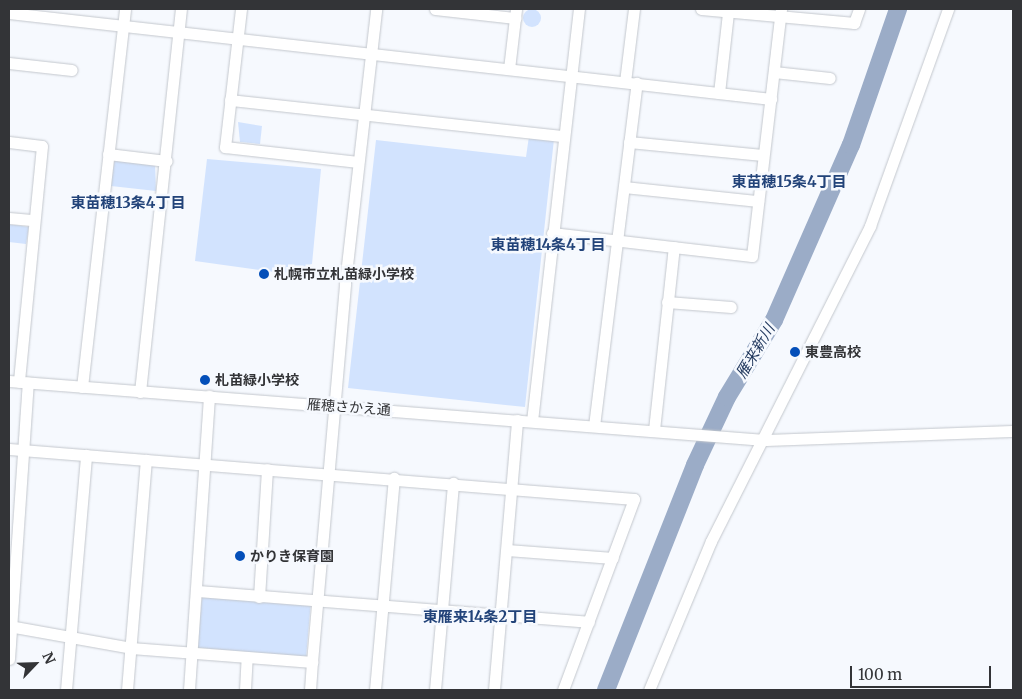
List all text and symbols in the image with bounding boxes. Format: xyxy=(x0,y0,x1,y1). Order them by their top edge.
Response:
district label: 東苗穂15条4丁目 xyxy=(732,173,846,191)
district label: 東苗穂13条4丁目 xyxy=(71,194,185,212)
district label: 東苗穂14条4丁目 xyxy=(490,236,606,254)
place label: 札幌市立札苗緑小学校 xyxy=(274,266,414,282)
marker: 札幌市立札苗緑小学校 xyxy=(258,268,270,280)
water label: 雁来新川 xyxy=(732,321,778,381)
place label: 東豊高校 xyxy=(805,344,861,360)
marker: 東豊高校 xyxy=(789,346,801,358)
place label: 札苗緑小学校 xyxy=(215,372,299,388)
marker: 札苗緑小学校 xyxy=(199,374,211,386)
street label: 雁穂さかえ通 xyxy=(307,396,391,418)
place label: かりき保育園 xyxy=(250,548,334,564)
marker: かりき保育園 xyxy=(234,550,246,562)
district label: 東雁来14条2丁目 xyxy=(423,608,537,626)
north arrow xyxy=(10,639,60,689)
text: N xyxy=(38,649,59,667)
scale bar xyxy=(852,656,993,688)
text: 100 m xyxy=(858,665,902,684)

